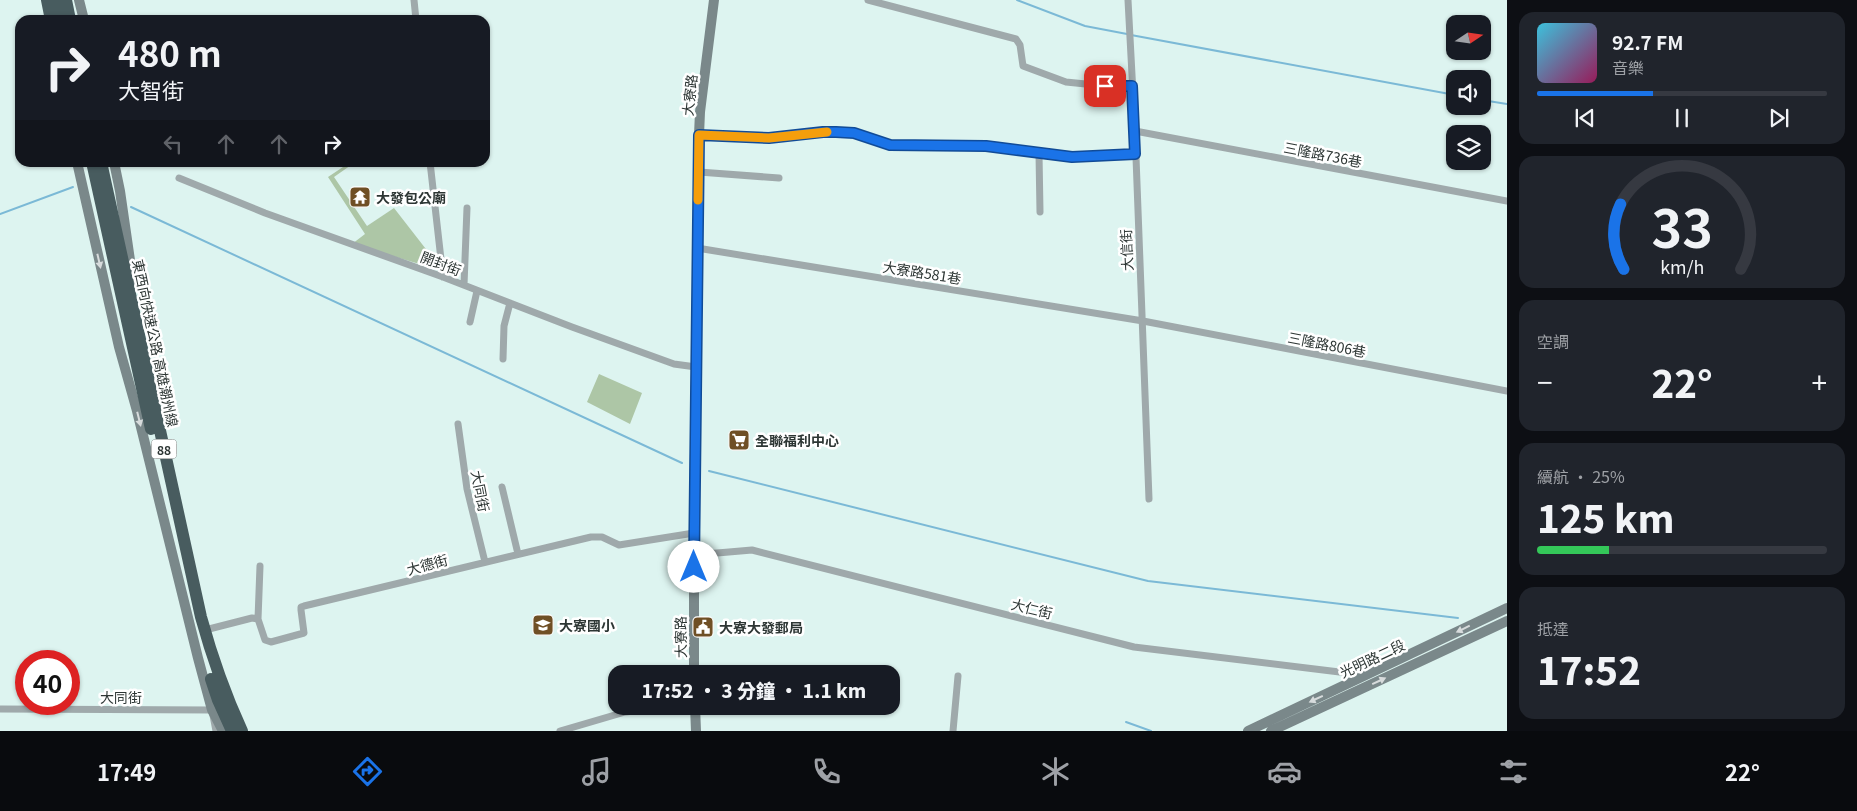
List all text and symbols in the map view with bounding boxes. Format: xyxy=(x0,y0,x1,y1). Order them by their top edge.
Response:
north arrow xyxy=(1446,15,1491,60)
map controls xyxy=(1446,15,1491,170)
text: 480 m xyxy=(118,26,222,77)
text: 92.7 FM xyxy=(1612,28,1683,55)
icon: right xyxy=(35,35,100,100)
text: 音樂 xyxy=(1612,55,1644,79)
pin xyxy=(1084,65,1126,107)
button: sound xyxy=(1446,70,1491,115)
icon: arrive xyxy=(1091,72,1119,100)
text: 大智街 xyxy=(118,73,184,105)
street label: 大寮路 xyxy=(677,73,701,117)
icon: previous xyxy=(1571,104,1599,132)
icon: pause xyxy=(1668,104,1696,132)
icon: next xyxy=(1765,104,1793,132)
button: layers xyxy=(1446,125,1491,170)
icon: left xyxy=(159,130,187,158)
icon: ahead xyxy=(212,130,240,158)
icon: ahead xyxy=(265,130,293,158)
icon: right xyxy=(318,130,346,158)
street label: 三隆路736巷 xyxy=(1282,137,1364,171)
temple icon: 大發包公廟 xyxy=(348,185,372,209)
place label: 大發包公廟 xyxy=(376,187,446,207)
text: 33 xyxy=(1651,188,1713,263)
street label: 大信街 xyxy=(1115,229,1137,271)
street label: 開封街 xyxy=(418,246,464,280)
text: km/h xyxy=(1660,253,1704,279)
one-way arrow xyxy=(95,254,103,270)
street label: 大寮路581巷 xyxy=(881,256,963,288)
street label: 東西向快速公路 高雄潮州線 xyxy=(128,257,184,429)
street label: 三隆路806巷 xyxy=(1286,327,1368,361)
text: 空調 xyxy=(1537,329,1569,353)
text: 22° xyxy=(1651,354,1713,409)
text: − xyxy=(1537,361,1553,401)
text: + xyxy=(1811,361,1827,401)
one-way arrow xyxy=(135,411,143,426)
supermarket icon: 全聯福利中心 xyxy=(727,428,751,452)
place label: 全聯福利中心 xyxy=(755,430,839,450)
road number: 88 xyxy=(152,439,176,458)
text: 續航 · 25% xyxy=(1537,464,1625,488)
street label: 大同街 xyxy=(467,468,495,514)
text: 125 km xyxy=(1537,489,1675,544)
position arrow xyxy=(667,540,719,592)
street label: 大德街 xyxy=(404,549,450,579)
street label: 大仁街 xyxy=(1009,593,1055,623)
school or university icon: 大寮國小 xyxy=(531,613,555,637)
place label: 大寮國小 xyxy=(559,615,615,635)
public building icon: 大寮大發郵局 xyxy=(691,615,715,639)
street label: 大寮路 xyxy=(670,616,690,658)
text: 抵達 xyxy=(1537,616,1569,640)
place label: 大寮大發郵局 xyxy=(719,617,803,637)
one-way arrow xyxy=(1456,626,1470,634)
street label: 光明路二段 xyxy=(1336,634,1408,682)
text: 17:52 xyxy=(1537,641,1641,696)
speed limit sign: 40 xyxy=(15,650,80,715)
text: 17:52 · 3 分鐘 · 1.1 km xyxy=(642,676,866,703)
one-way arrow xyxy=(1372,677,1386,685)
street label: 大同街 xyxy=(100,687,142,707)
one-way arrow xyxy=(1309,695,1323,703)
icon: directions xyxy=(350,754,385,789)
icon: music xyxy=(579,754,614,789)
icon: phone xyxy=(809,754,844,789)
icon: climate xyxy=(1038,754,1073,789)
icon: car xyxy=(1267,754,1302,789)
icon: filters xyxy=(1496,754,1531,789)
text: 17:49 xyxy=(97,755,156,787)
text: 22° xyxy=(1725,755,1760,787)

